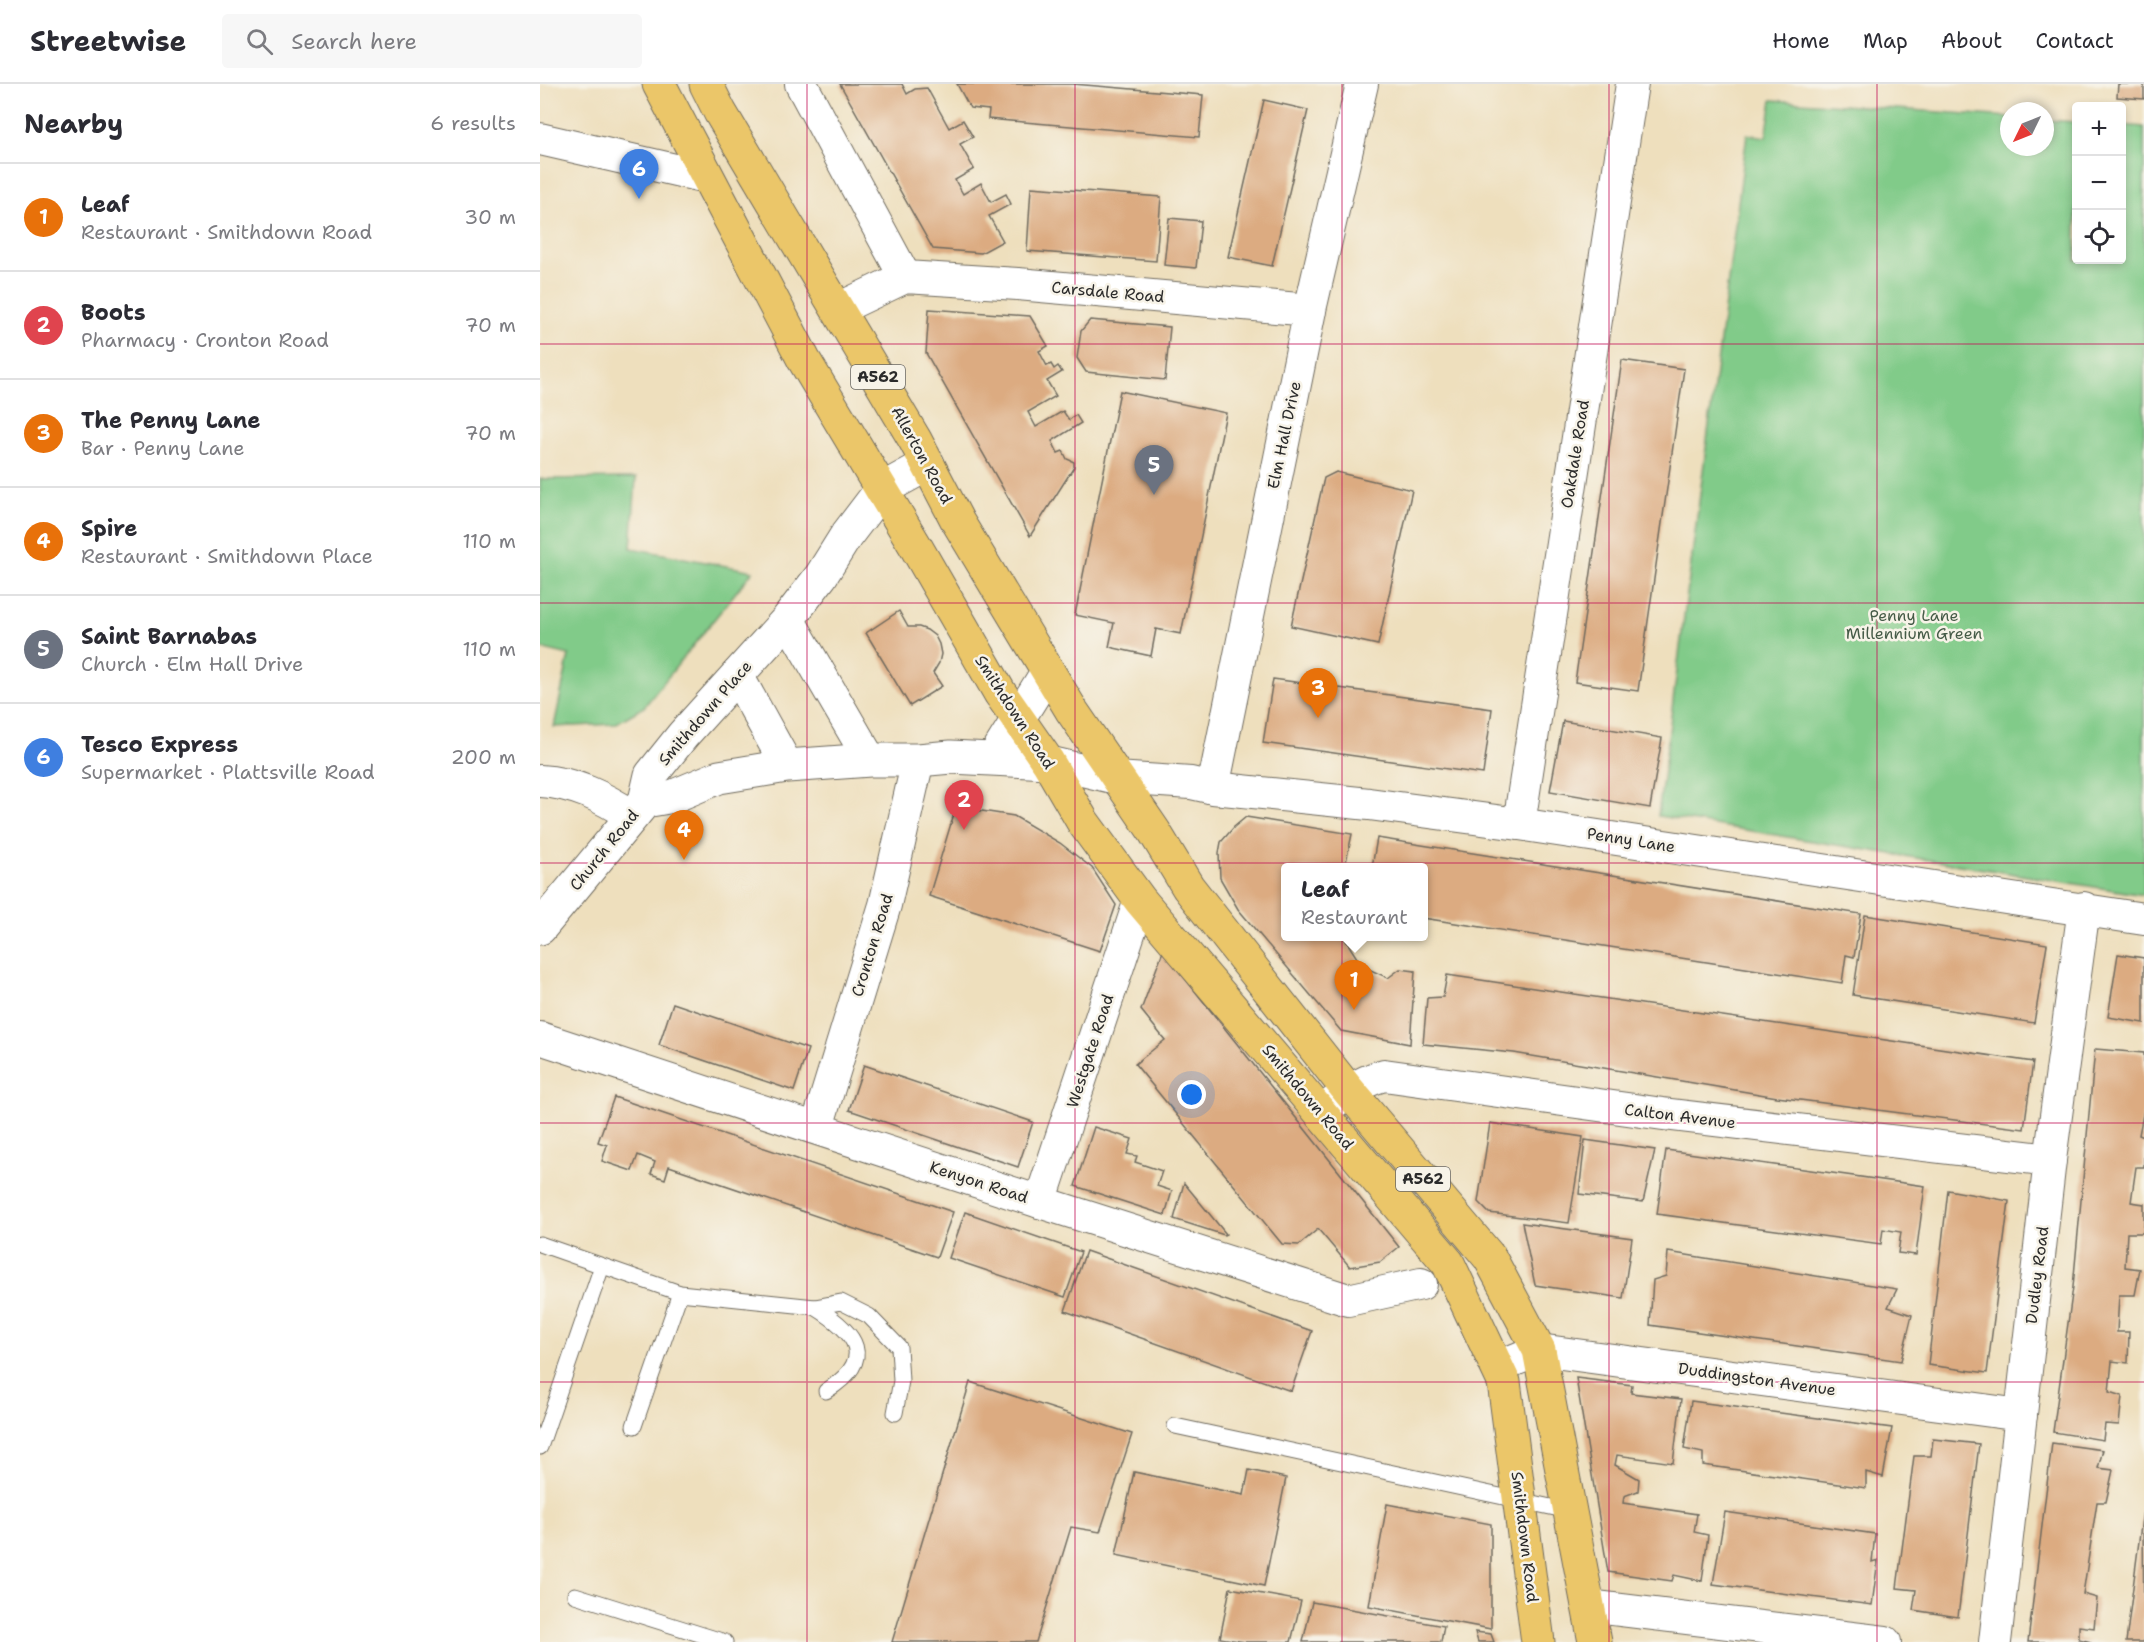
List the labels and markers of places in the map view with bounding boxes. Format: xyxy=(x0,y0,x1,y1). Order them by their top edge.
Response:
pin: 6 xyxy=(620,150,658,199)
pin: 5 xyxy=(1134,446,1174,495)
pin: 3 xyxy=(1298,668,1338,718)
pin: 2 xyxy=(944,780,984,830)
pin: 4 xyxy=(664,810,704,860)
pin: 1 xyxy=(1334,960,1374,1010)

